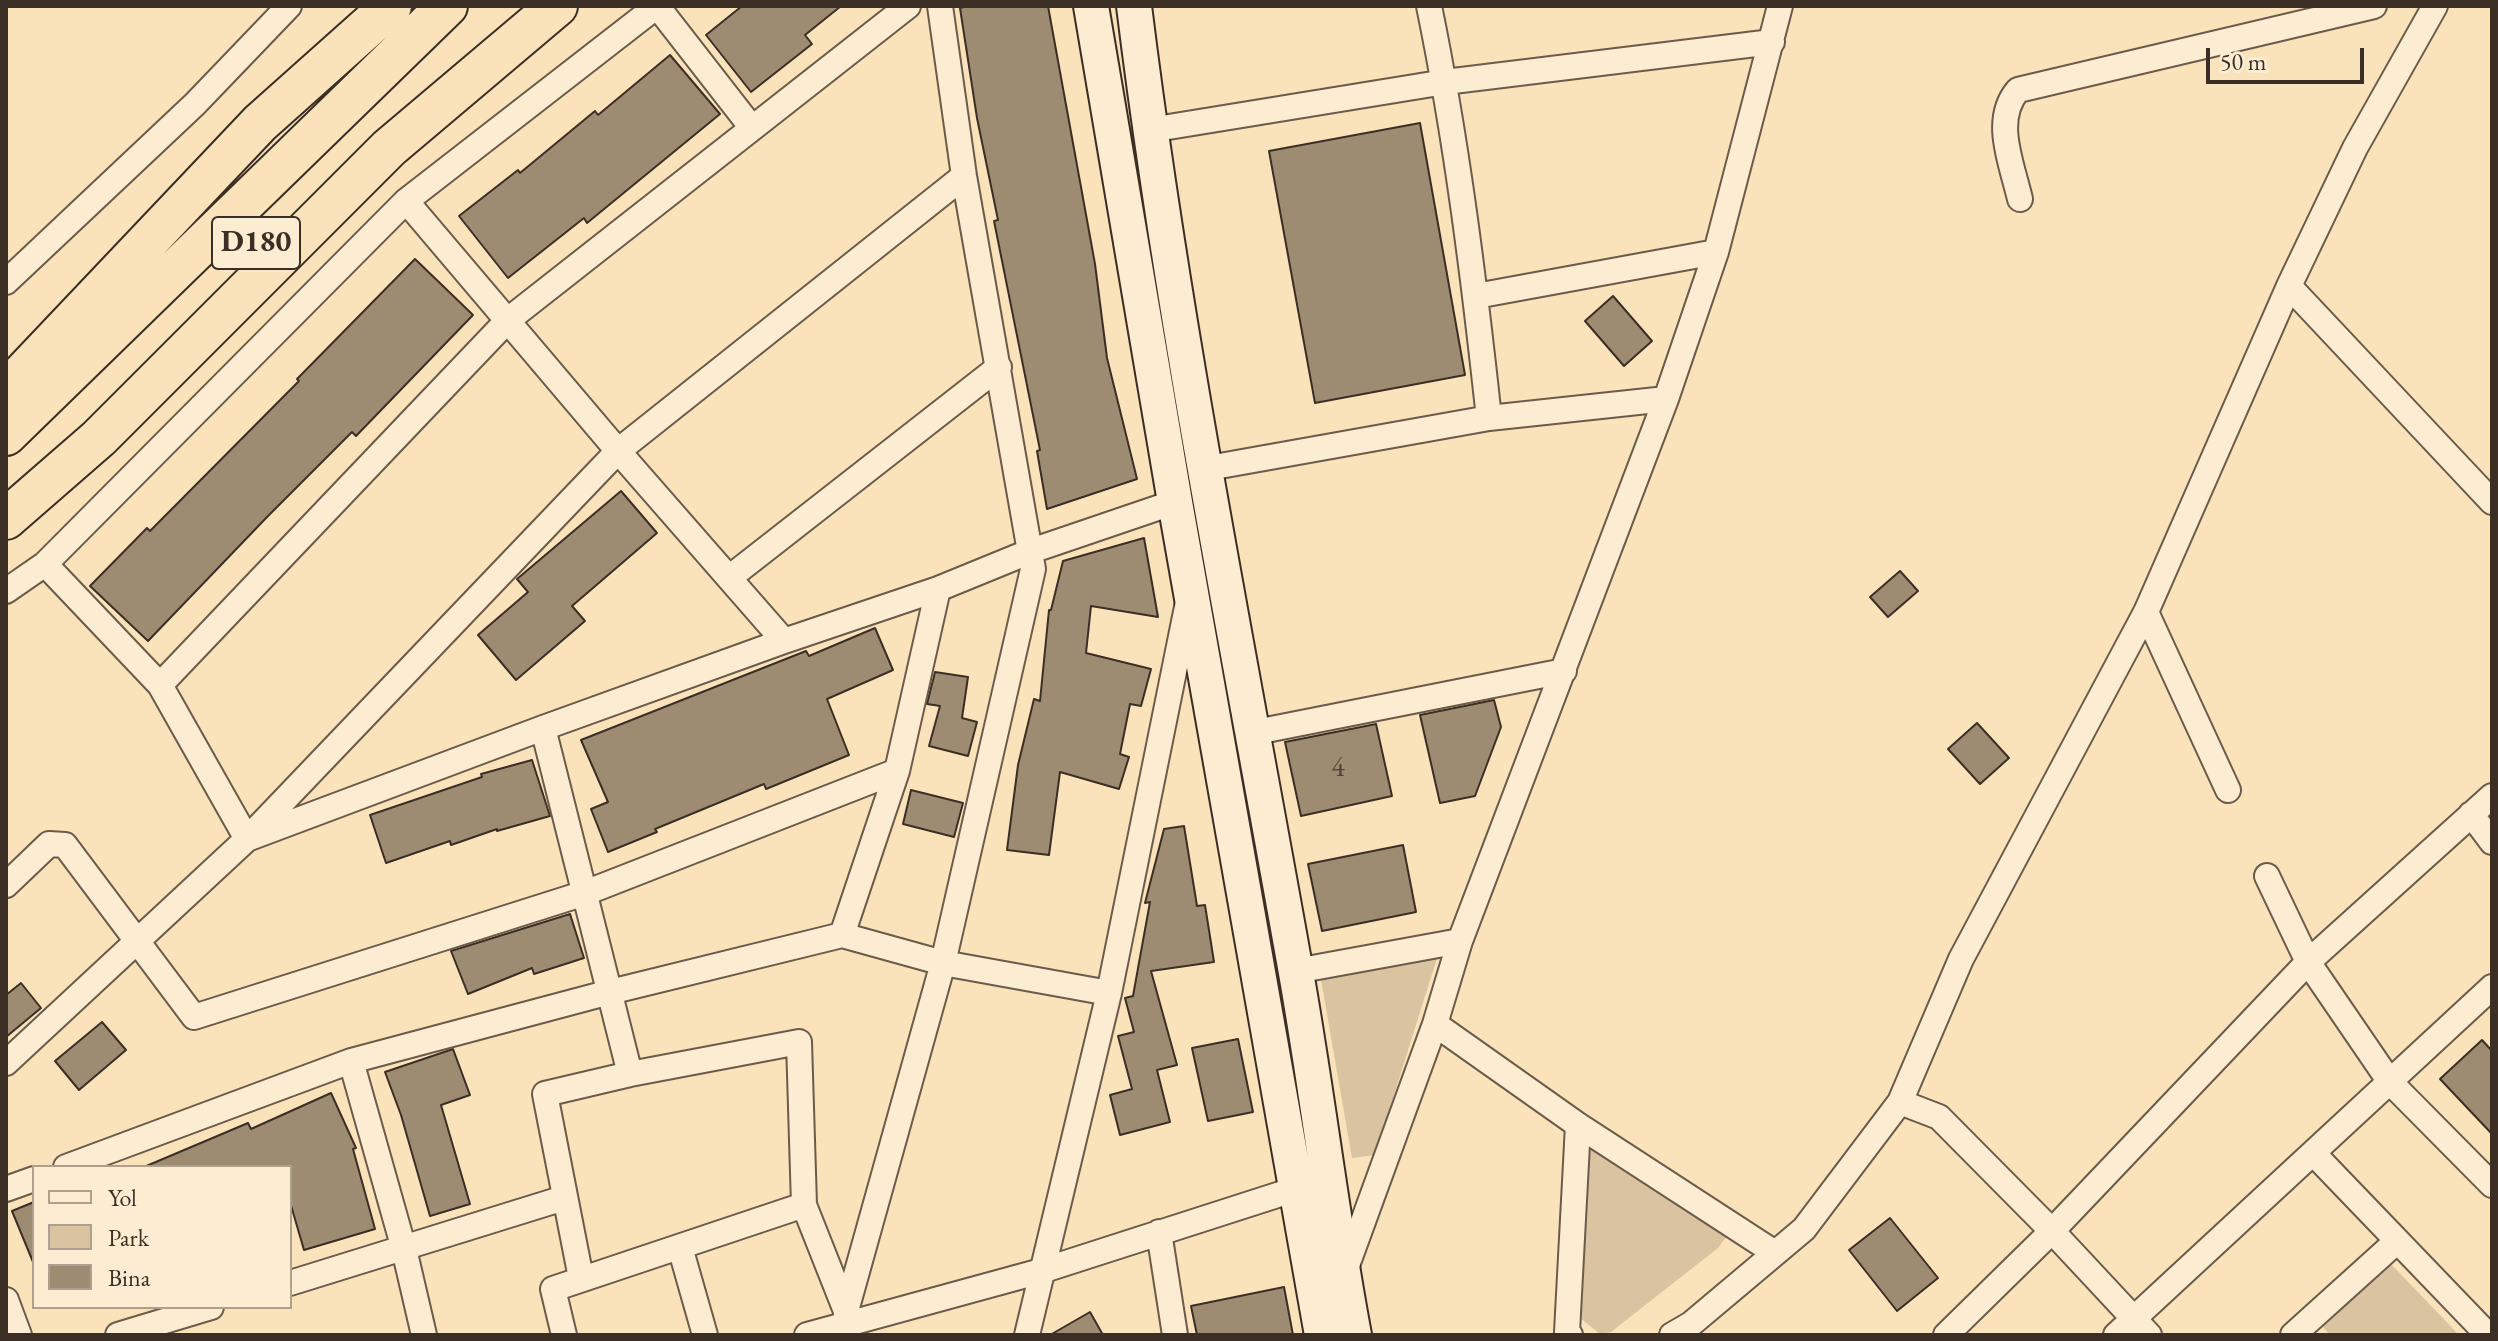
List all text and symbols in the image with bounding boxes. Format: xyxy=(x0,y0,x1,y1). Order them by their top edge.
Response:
scale bar xyxy=(2210,32,2368,82)
text: 50 m xyxy=(2220,46,2267,77)
road number: D180 xyxy=(212,217,300,269)
house number: 4 xyxy=(1331,751,1345,785)
legend xyxy=(32,1165,292,1309)
text: Yol xyxy=(108,1182,137,1213)
text: Park xyxy=(108,1222,149,1253)
text: Bina xyxy=(108,1262,150,1293)

